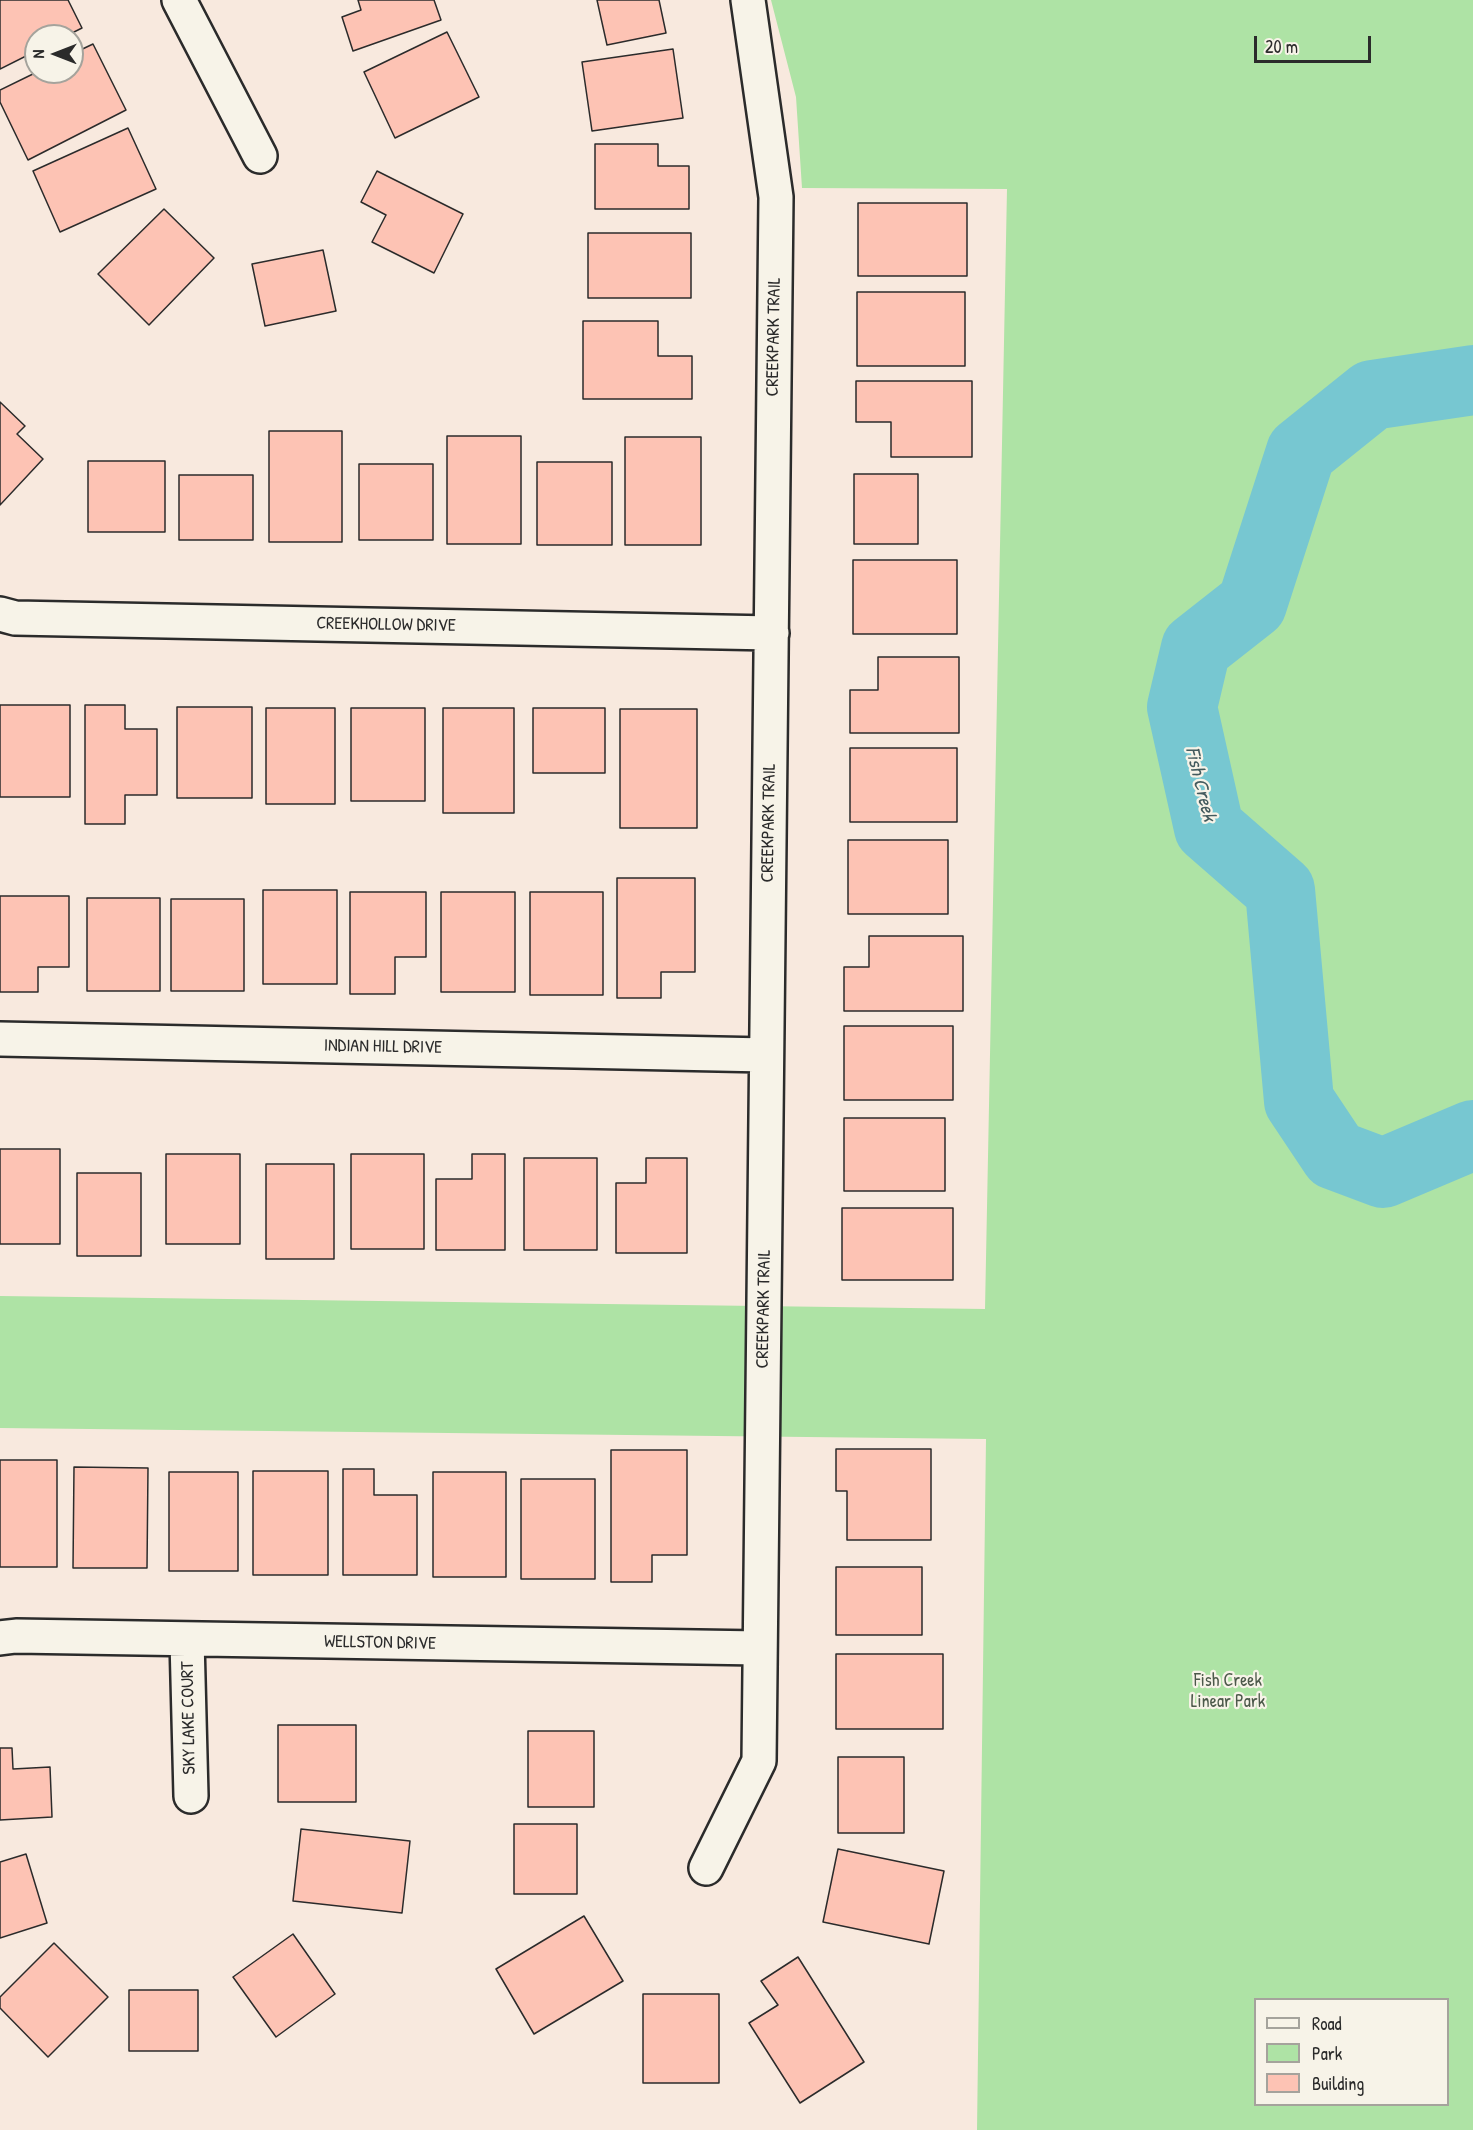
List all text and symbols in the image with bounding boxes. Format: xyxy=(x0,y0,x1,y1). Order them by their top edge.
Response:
north arrow xyxy=(24,24,84,84)
scale bar xyxy=(1257,24,1374,62)
text: 20 m xyxy=(1265,34,1298,59)
text: N xyxy=(27,50,49,58)
street label: CREEKPARK TRAIL xyxy=(762,277,786,397)
street label: CREEKHOLLOW DRIVE xyxy=(316,613,456,637)
water label: Fish Creek xyxy=(1179,744,1221,824)
street label: CREEKPARK TRAIL xyxy=(757,763,781,883)
street label: INDIAN HILL DRIVE xyxy=(324,1035,442,1059)
street label: CREEKPARK TRAIL xyxy=(752,1249,776,1369)
street label: WELLSTON DRIVE xyxy=(324,1631,436,1655)
street label: SKY LAKE COURT xyxy=(177,1661,201,1775)
park label: Fish Creek Linear Park xyxy=(1191,1670,1265,1712)
legend xyxy=(1254,1998,1449,2106)
text: Road xyxy=(1312,2011,1342,2036)
text: Park xyxy=(1312,2041,1342,2066)
text: Building xyxy=(1312,2071,1364,2096)

